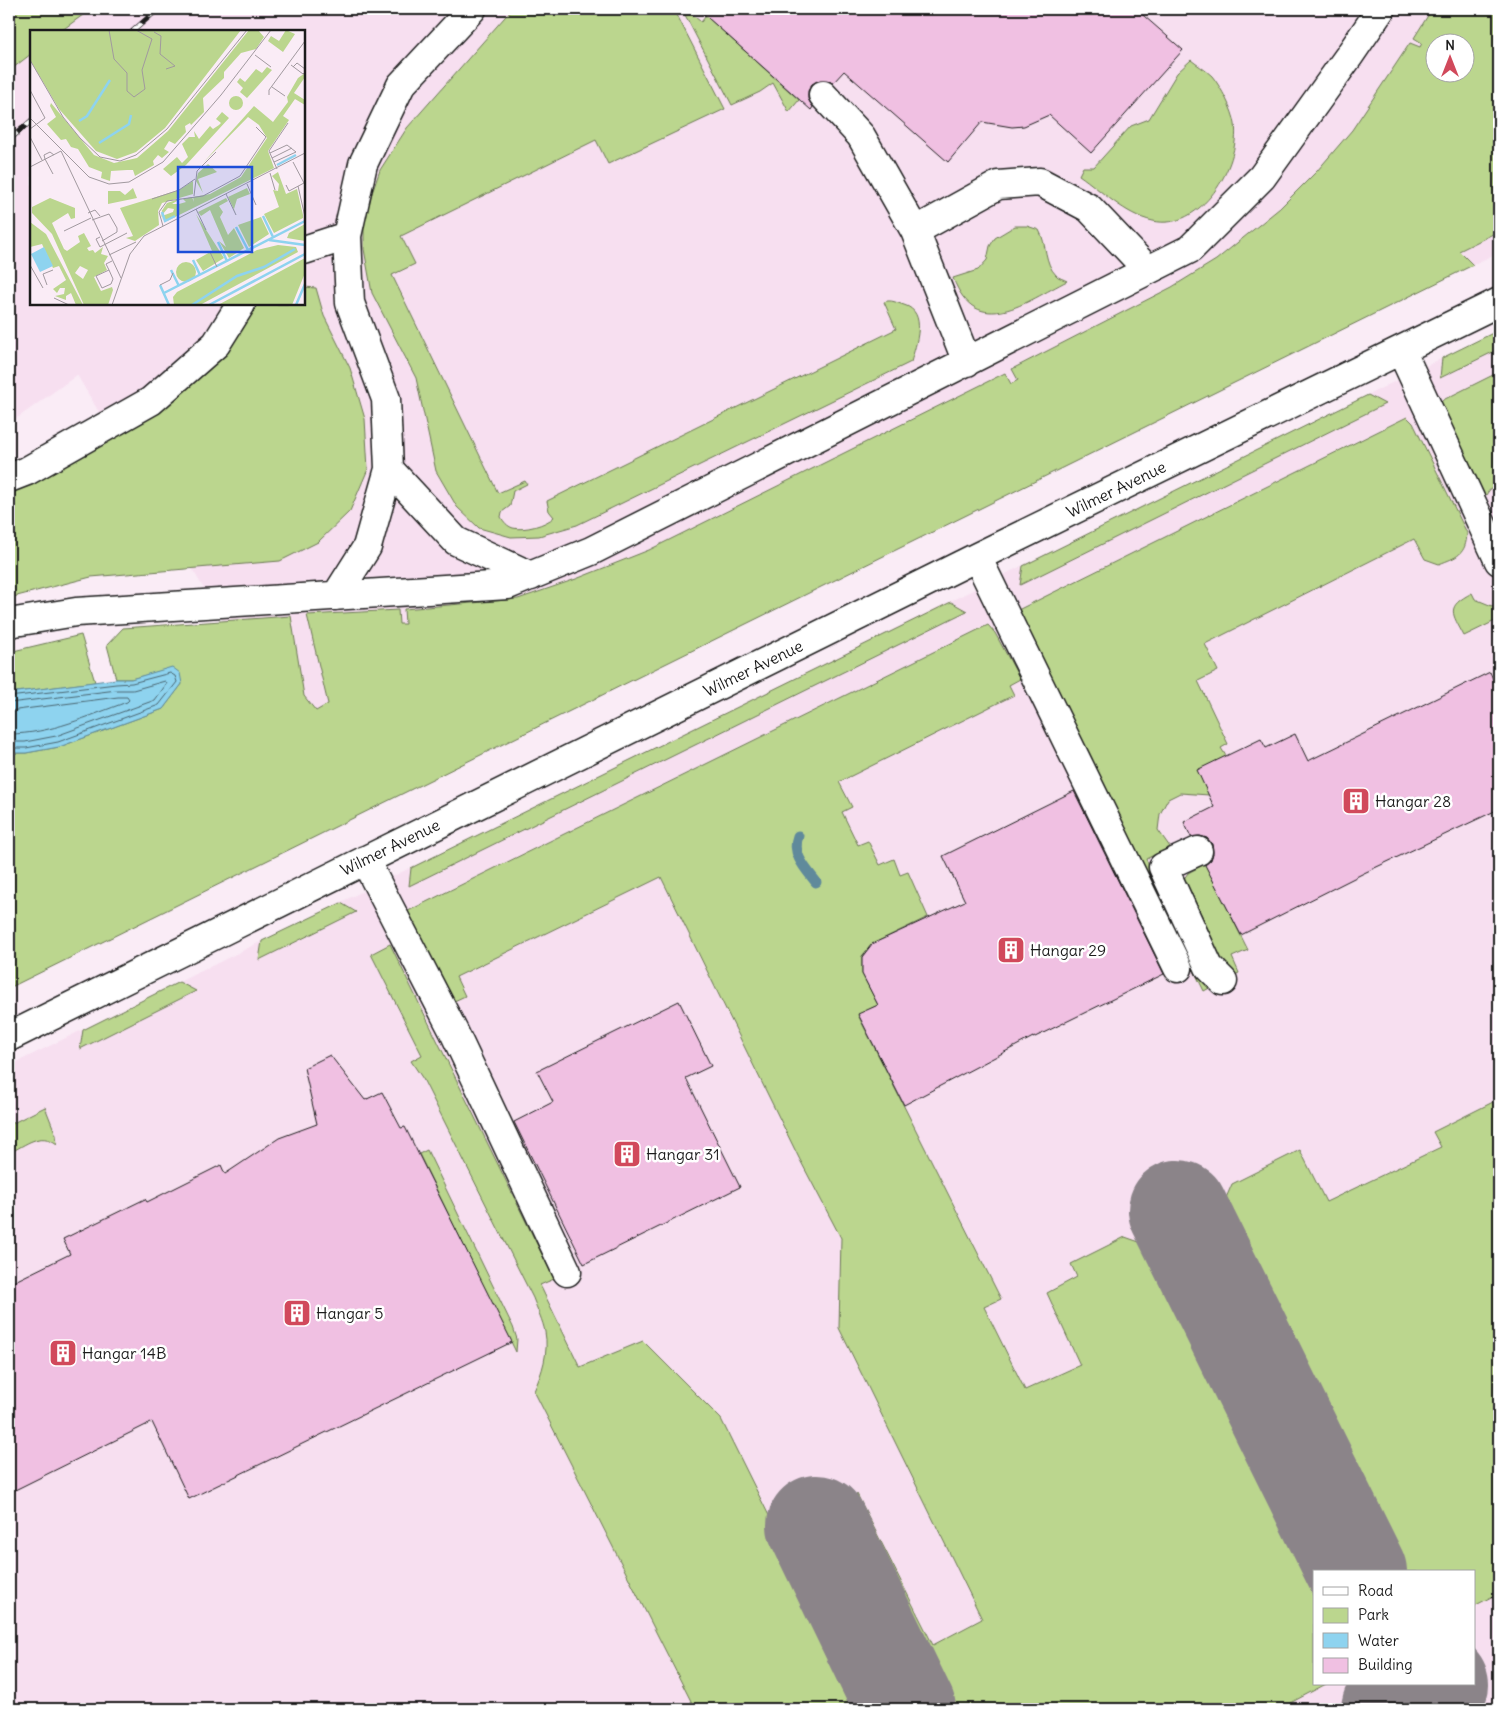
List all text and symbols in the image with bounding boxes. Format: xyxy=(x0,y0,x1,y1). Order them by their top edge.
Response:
inset map xyxy=(30,30,305,305)
north arrow xyxy=(1426,32,1476,82)
text: N xyxy=(1445,36,1455,54)
street label: Wilmer Avenue xyxy=(1063,456,1169,522)
street label: Wilmer Avenue xyxy=(700,635,806,701)
building icon: Hangar 28 xyxy=(1341,786,1371,816)
place label: Hangar 28 xyxy=(1375,791,1451,811)
street label: Wilmer Avenue xyxy=(337,814,443,880)
building icon: Hangar 29 xyxy=(996,935,1026,965)
place label: Hangar 29 xyxy=(1030,940,1106,960)
building icon: Hangar 31 xyxy=(612,1139,642,1169)
place label: Hangar 31 xyxy=(646,1144,720,1164)
building icon: Hangar 5 xyxy=(282,1298,312,1328)
place label: Hangar 5 xyxy=(316,1303,384,1323)
building icon: Hangar 14B xyxy=(48,1338,78,1368)
place label: Hangar 14B xyxy=(82,1343,166,1363)
legend xyxy=(1313,1570,1476,1686)
text: Road xyxy=(1358,1581,1393,1600)
text: Park xyxy=(1358,1605,1389,1624)
text: Water xyxy=(1358,1631,1399,1650)
text: Building xyxy=(1358,1655,1413,1674)

